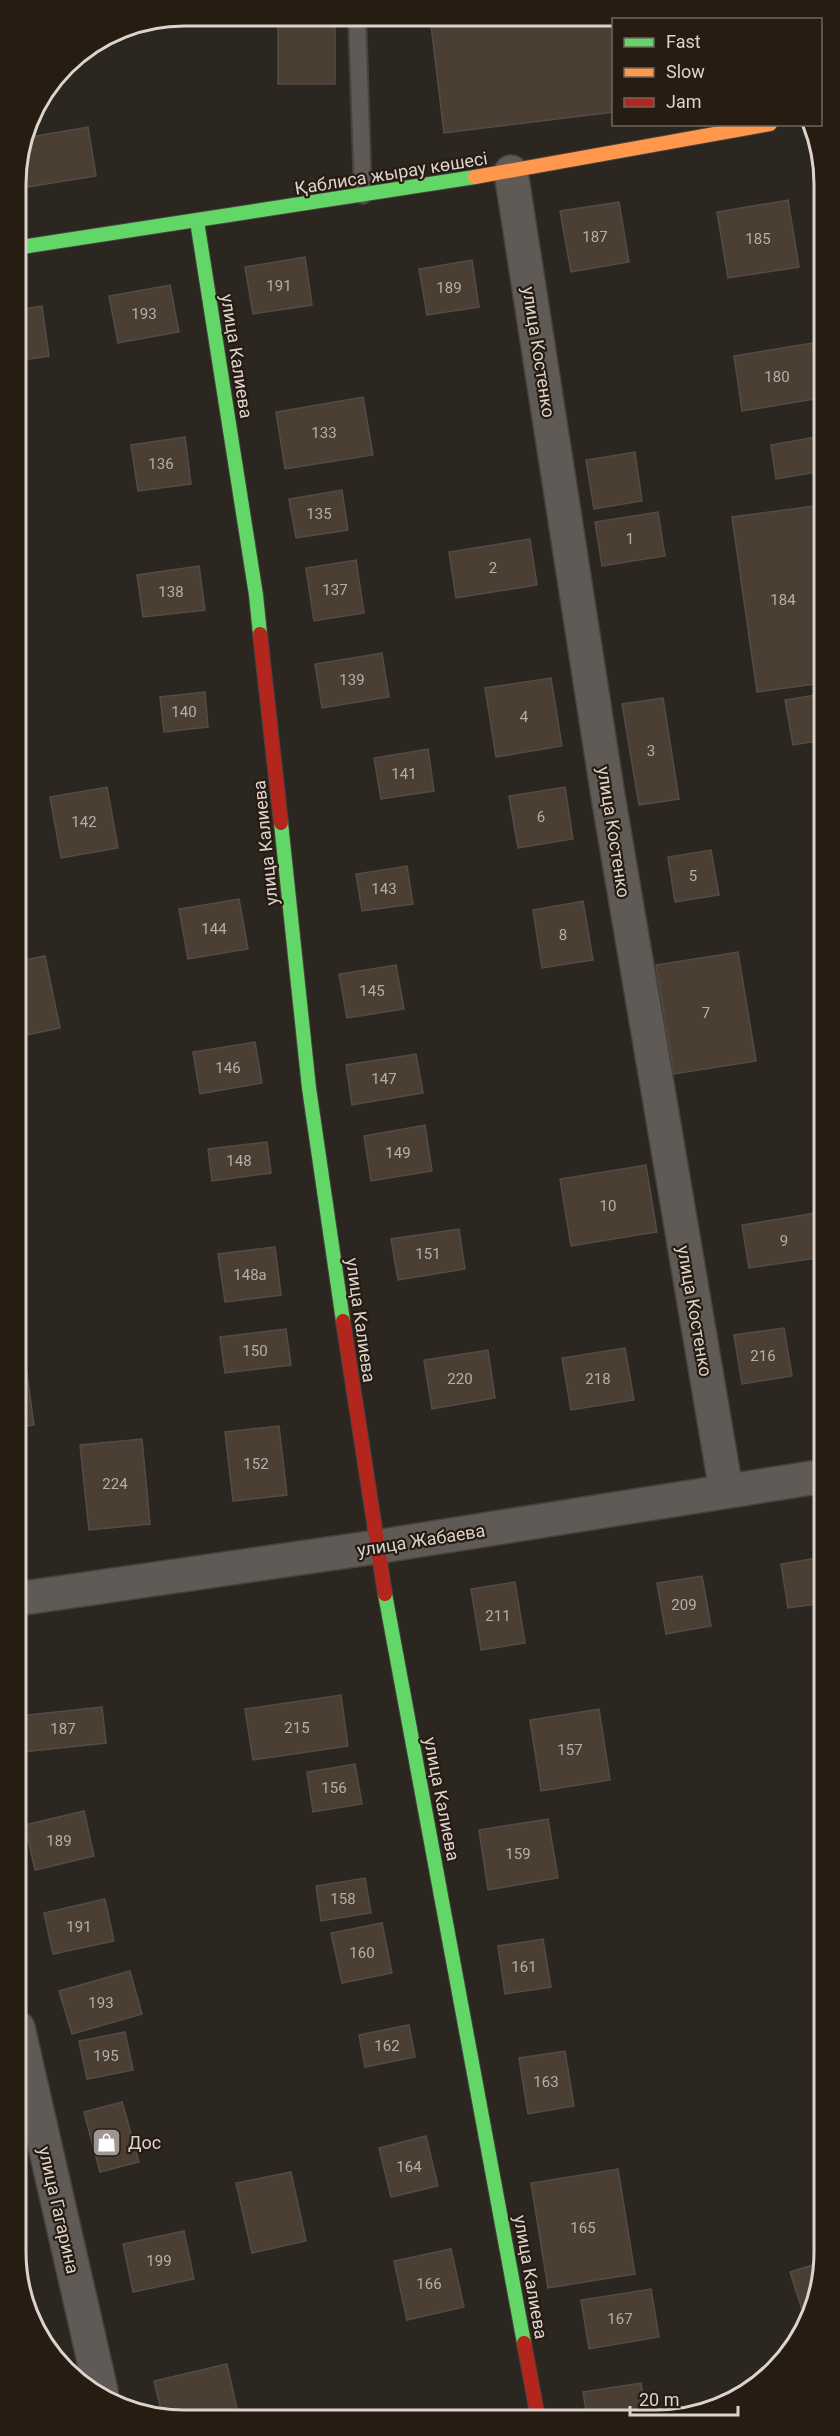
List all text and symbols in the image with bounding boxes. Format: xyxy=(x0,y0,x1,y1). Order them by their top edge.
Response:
legend xyxy=(612,18,822,126)
text: Fast xyxy=(666,31,701,52)
text: Slow xyxy=(666,61,705,82)
text: Jam xyxy=(666,91,702,112)
street label: Қаблиса жырау көшесі xyxy=(293,147,489,199)
house number: 187 xyxy=(582,228,608,246)
house number: 185 xyxy=(745,230,771,248)
house number: 191 xyxy=(266,277,292,295)
house number: 189 xyxy=(436,279,462,297)
street label: улица Костенко xyxy=(518,285,560,419)
street label: улица Калиева xyxy=(217,292,257,420)
house number: 193 xyxy=(131,305,157,323)
house number: 180 xyxy=(764,368,790,386)
house number: 133 xyxy=(311,424,337,442)
house number: 136 xyxy=(148,455,174,473)
house number: 135 xyxy=(306,505,332,523)
house number: 1 xyxy=(626,530,634,548)
house number: 2 xyxy=(489,559,497,577)
house number: 137 xyxy=(322,581,348,599)
house number: 138 xyxy=(158,583,184,601)
house number: 184 xyxy=(770,591,796,609)
house number: 139 xyxy=(339,671,365,689)
house number: 140 xyxy=(171,703,197,721)
house number: 4 xyxy=(520,708,529,726)
house number: 3 xyxy=(647,742,655,760)
house number: 141 xyxy=(391,765,417,783)
street label: улица Костенко xyxy=(593,765,635,899)
street label: улица Калиева xyxy=(248,779,282,907)
house number: 6 xyxy=(537,808,545,826)
house number: 142 xyxy=(71,813,97,831)
house number: 5 xyxy=(689,867,697,885)
house number: 143 xyxy=(371,880,397,898)
house number: 144 xyxy=(201,920,227,938)
house number: 8 xyxy=(559,926,567,944)
house number: 145 xyxy=(359,982,385,1000)
house number: 7 xyxy=(702,1004,710,1022)
house number: 146 xyxy=(215,1059,241,1077)
house number: 147 xyxy=(371,1070,397,1088)
house number: 149 xyxy=(385,1144,411,1162)
house number: 148 xyxy=(226,1152,252,1170)
house number: 10 xyxy=(600,1197,616,1215)
house number: 9 xyxy=(780,1232,788,1250)
street label: улица Костенко xyxy=(673,1244,717,1378)
house number: 151 xyxy=(415,1245,441,1263)
street label: улица Калиева xyxy=(342,1256,380,1384)
house number: 148а xyxy=(233,1266,267,1284)
house number: 150 xyxy=(242,1342,268,1360)
house number: 216 xyxy=(750,1347,776,1365)
house number: 220 xyxy=(447,1370,473,1388)
house number: 218 xyxy=(585,1370,611,1388)
house number: 152 xyxy=(243,1455,269,1473)
house number: 224 xyxy=(102,1475,128,1493)
street label: улица Жабаева xyxy=(355,1520,487,1560)
house number: 209 xyxy=(671,1596,697,1614)
house number: 211 xyxy=(485,1607,511,1625)
house number: 215 xyxy=(284,1719,310,1737)
house number: 187 xyxy=(50,1720,76,1738)
street label: улица Калиева xyxy=(420,1735,464,1863)
house number: 157 xyxy=(557,1741,583,1759)
house number: 156 xyxy=(321,1779,347,1797)
house number: 189 xyxy=(46,1832,72,1850)
house number: 159 xyxy=(505,1845,531,1863)
house number: 158 xyxy=(330,1890,356,1908)
house number: 191 xyxy=(66,1918,92,1936)
house number: 160 xyxy=(349,1944,375,1962)
house number: 161 xyxy=(511,1958,537,1976)
house number: 193 xyxy=(88,1994,114,2012)
house number: 162 xyxy=(374,2037,400,2055)
house number: 195 xyxy=(93,2047,119,2065)
house number: 163 xyxy=(533,2073,559,2091)
shop icon: Дос xyxy=(91,2126,123,2158)
place label: Дос xyxy=(128,2132,161,2153)
street label: улица Гагарина xyxy=(34,2144,84,2276)
house number: 164 xyxy=(396,2158,422,2176)
street label: улица Калиева xyxy=(510,2213,552,2341)
house number: 165 xyxy=(570,2219,596,2237)
house number: 199 xyxy=(146,2252,172,2270)
house number: 166 xyxy=(416,2275,442,2293)
house number: 167 xyxy=(607,2310,633,2328)
scale bar xyxy=(630,2379,738,2417)
text: 20 m xyxy=(639,2389,679,2410)

